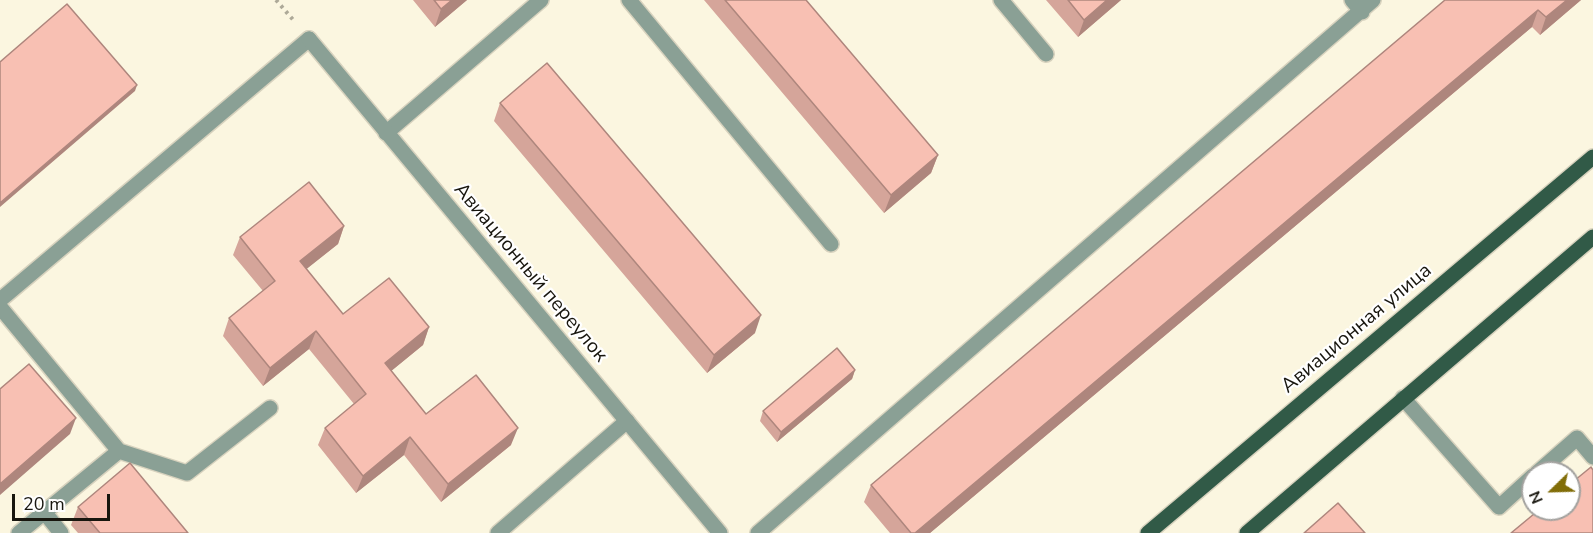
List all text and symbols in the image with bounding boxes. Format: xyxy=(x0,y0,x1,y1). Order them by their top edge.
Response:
street label: Авиационный переулок xyxy=(448,179,612,367)
street label: Авиационная улица xyxy=(1277,259,1437,399)
north arrow xyxy=(1521,461,1581,521)
scale bar xyxy=(15,482,112,520)
text: N xyxy=(1524,487,1549,507)
text: 20 m xyxy=(23,492,65,516)

